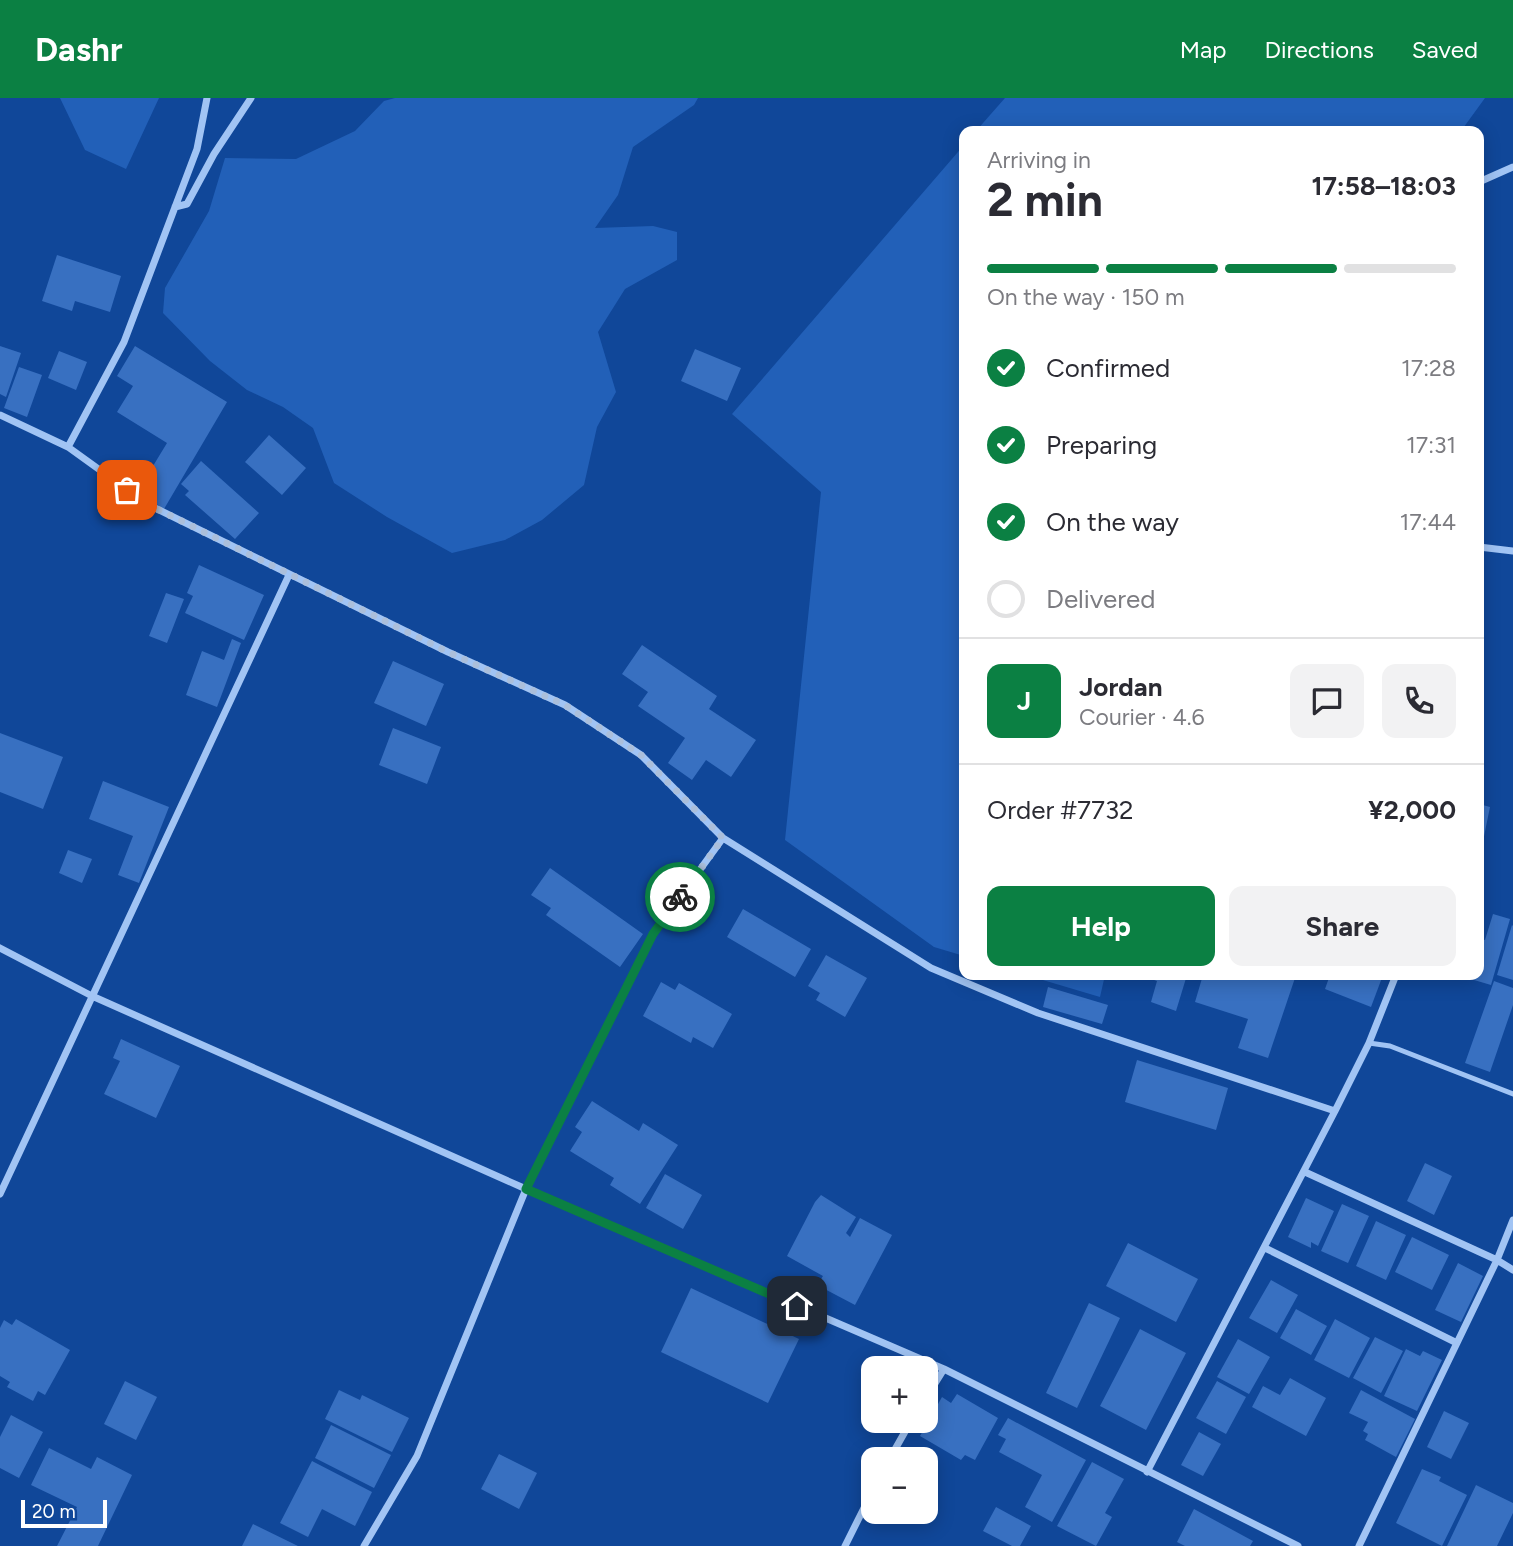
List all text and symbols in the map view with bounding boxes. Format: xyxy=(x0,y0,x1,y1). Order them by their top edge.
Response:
text: Dashr xyxy=(35,30,122,69)
text: Map xyxy=(1180,35,1226,64)
text: Directions xyxy=(1264,35,1374,64)
text: Saved xyxy=(1412,35,1478,64)
text: Arriving in xyxy=(987,146,1091,174)
text: 17:58–18:03 xyxy=(1311,170,1456,202)
text: 2 min xyxy=(987,172,1103,228)
text: On the way · 150 m xyxy=(987,283,1184,311)
icon: check xyxy=(987,349,1025,387)
text: Confirmed xyxy=(1046,352,1170,384)
text: 17:28 xyxy=(1401,354,1456,382)
icon: check xyxy=(987,426,1025,464)
text: Preparing xyxy=(1046,429,1157,461)
text: 17:31 xyxy=(1406,431,1456,459)
pin xyxy=(97,460,157,520)
icon: bag xyxy=(108,471,146,509)
icon: check xyxy=(987,503,1025,541)
text: On the way xyxy=(1046,506,1179,538)
text: 17:44 xyxy=(1400,508,1456,536)
text: Delivered xyxy=(1046,583,1155,615)
button: chat xyxy=(1290,664,1364,738)
button: phone xyxy=(1382,664,1456,738)
text: Jordan xyxy=(1079,671,1162,703)
text: J xyxy=(1017,685,1031,717)
text: Courier · 4.6 xyxy=(1079,703,1205,731)
text: Order #7732 xyxy=(987,794,1134,826)
text: ¥2,000 xyxy=(1368,794,1456,826)
courier xyxy=(645,862,715,932)
icon: bike xyxy=(661,878,699,916)
button: Help xyxy=(987,886,1215,966)
button: Share xyxy=(1229,886,1456,966)
pin xyxy=(767,1276,827,1336)
icon: home xyxy=(778,1287,816,1325)
map controls xyxy=(861,1356,938,1524)
button: + xyxy=(861,1356,938,1433)
button: − xyxy=(861,1447,938,1524)
scale bar xyxy=(21,1497,107,1529)
text: 20 m xyxy=(32,1500,76,1523)

